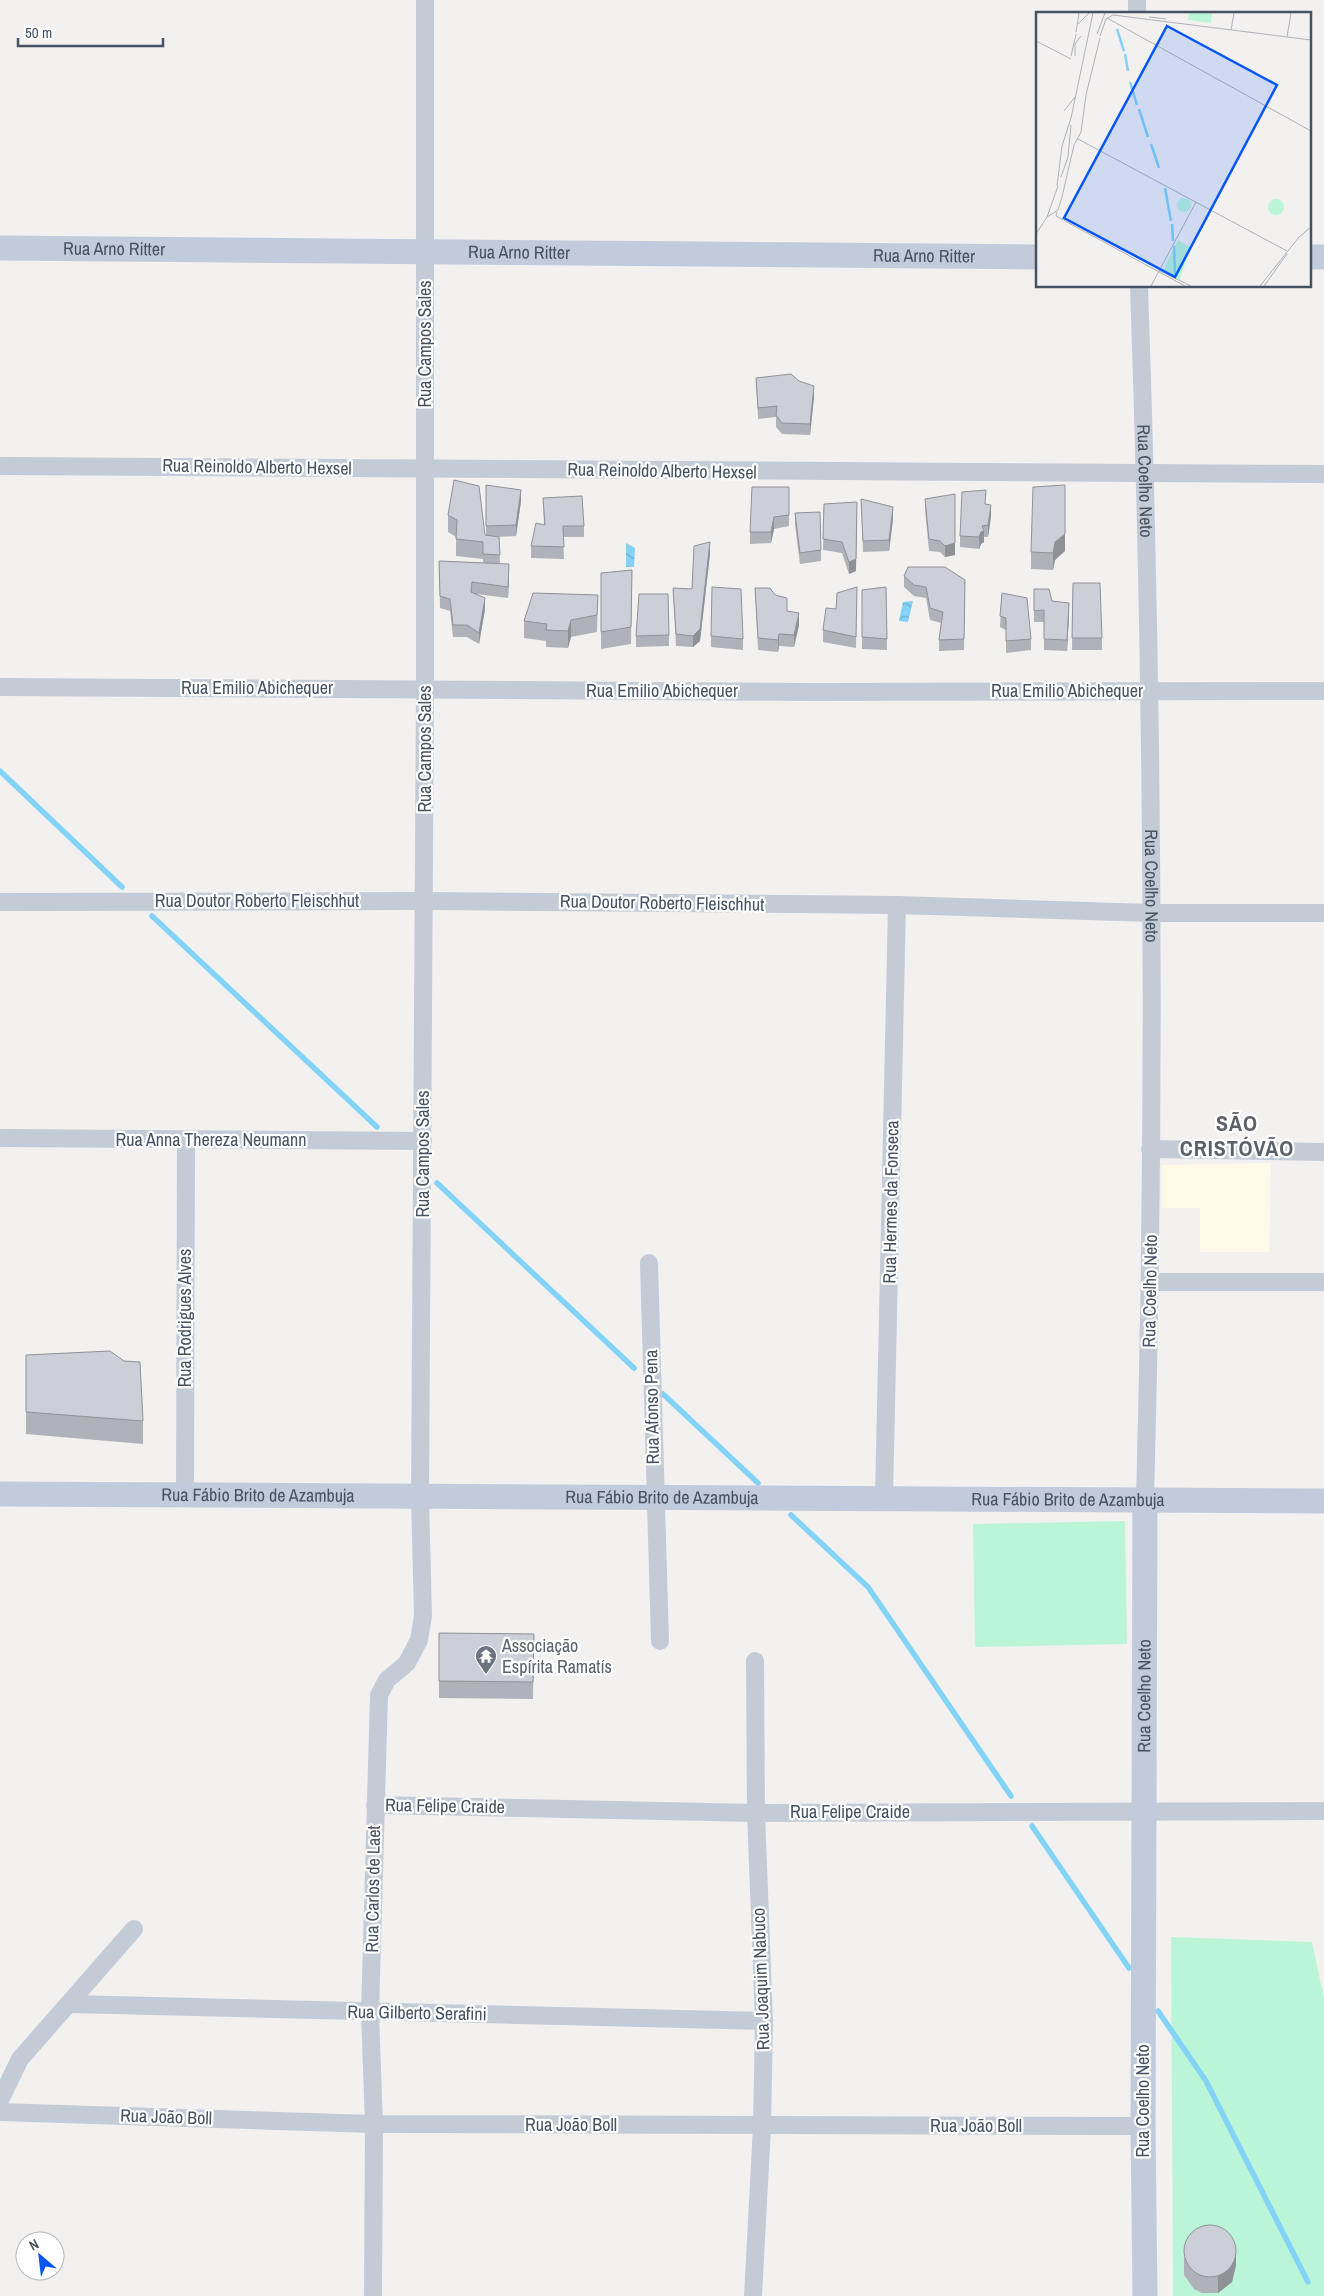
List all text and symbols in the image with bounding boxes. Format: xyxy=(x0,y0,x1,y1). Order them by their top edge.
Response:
inset map xyxy=(1036,12,1312,288)
scale bar xyxy=(18,15,162,47)
text: 50 m xyxy=(25,22,52,43)
street label: Rua Arno Ritter xyxy=(63,236,165,261)
street label: Rua Arno Ritter xyxy=(468,239,570,265)
street label: Rua Arno Ritter xyxy=(873,243,975,268)
street label: Rua Campos Sales xyxy=(412,280,437,408)
street label: Rua Coelho Neto xyxy=(1131,424,1159,538)
street label: Rua Reinoldo Alberto Hexsel xyxy=(162,452,352,481)
street label: Rua Reinoldo Alberto Hexsel xyxy=(567,456,757,485)
street label: Rua Emilio Abichequer xyxy=(181,675,333,700)
street label: Rua Emilio Abichequer xyxy=(586,678,738,703)
street label: Rua Emilio Abichequer xyxy=(991,678,1143,703)
street label: Rua Campos Sales xyxy=(412,685,437,813)
street label: Rua Coelho Neto xyxy=(1139,829,1165,943)
street label: Rua Doutor Roberto Fleischhut xyxy=(155,888,359,913)
street label: Rua Doutor Roberto Fleischhut xyxy=(560,888,764,917)
street label: Rua Campos Sales xyxy=(410,1090,435,1218)
district label: SÃO CRISTÓVÃO xyxy=(1180,1108,1294,1163)
street label: Rua Hermes da Fonseca xyxy=(877,1120,904,1284)
street label: Rua Anna Thereza Neumann xyxy=(116,1127,306,1152)
street label: Rua Coelho Neto xyxy=(1136,1234,1163,1348)
street label: Rua Rodrigues Alves xyxy=(172,1249,197,1387)
street label: Rua Afonso Pena xyxy=(638,1349,665,1465)
street label: Rua Fábio Brito de Azambuja xyxy=(161,1482,355,1508)
street label: Rua Fábio Brito de Azambuja xyxy=(565,1484,759,1510)
street label: Rua Fábio Brito de Azambuja xyxy=(971,1486,1165,1512)
place label: Associação Espírita Ramatís xyxy=(501,1633,612,1679)
street label: Rua Coelho Neto xyxy=(1131,1639,1157,1753)
temple icon: Associação Espírita Ramatís xyxy=(474,1644,498,1675)
street label: Rua Felipe Craide xyxy=(385,1792,505,1819)
street label: Rua Felipe Craide xyxy=(790,1799,910,1824)
street label: Rua Carlos de Laet xyxy=(359,1825,386,1953)
street label: Rua Joaquim Nabuco xyxy=(746,1907,775,2051)
street label: Rua Gilberto Serafini xyxy=(347,1999,487,2026)
street label: Rua Coelho Neto xyxy=(1130,2044,1155,2158)
street label: Rua João Boll xyxy=(120,2102,212,2131)
street label: Rua João Boll xyxy=(525,2112,617,2137)
street label: Rua João Boll xyxy=(930,2113,1022,2138)
north arrow xyxy=(15,2231,65,2281)
text: N xyxy=(26,2235,42,2254)

